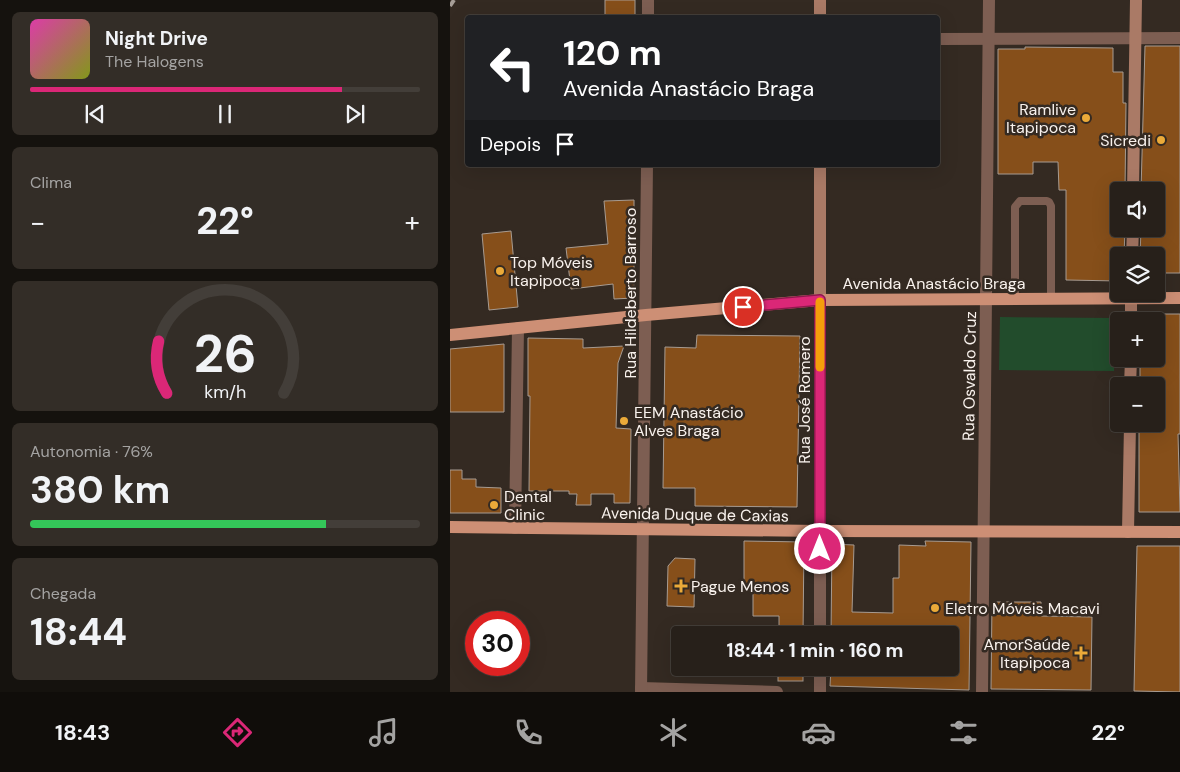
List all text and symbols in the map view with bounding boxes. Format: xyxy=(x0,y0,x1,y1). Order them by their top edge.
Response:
text: Night Drive xyxy=(105,26,208,51)
text: 120 m xyxy=(563,30,662,76)
icon: left xyxy=(480,35,545,100)
text: The Halogens xyxy=(105,51,204,72)
text: Avenida Anastácio Braga xyxy=(563,74,814,103)
place label: Ramlive Itapipoca xyxy=(1006,99,1076,138)
icon: previous xyxy=(81,100,109,128)
icon: pause xyxy=(211,100,239,128)
icon: next xyxy=(341,100,369,128)
marker: Ramlive Itapipoca xyxy=(1080,112,1092,124)
icon: arrive xyxy=(551,130,579,158)
place label: Sicredi xyxy=(1100,130,1151,151)
text: Depois xyxy=(480,132,541,157)
marker: Sicredi xyxy=(1155,134,1167,146)
text: Clima xyxy=(30,172,72,193)
map controls xyxy=(1110,182,1165,432)
button: sound xyxy=(1110,182,1165,237)
text: 22° xyxy=(196,196,254,246)
text: − xyxy=(30,204,45,241)
text: + xyxy=(405,204,420,241)
street label: Rua Hildeberto Barroso xyxy=(620,208,641,378)
button: layers xyxy=(1110,247,1165,302)
place label: Top Móveis Itapipoca xyxy=(510,252,593,291)
marker: Top Móveis Itapipoca xyxy=(494,265,506,277)
street label: Avenida Anastácio Braga xyxy=(843,273,1025,294)
pin xyxy=(722,286,764,328)
icon: arrive xyxy=(729,293,757,321)
street label: Rua Osvaldo Cruz xyxy=(958,311,981,441)
button: + xyxy=(1110,312,1165,367)
text: 26 xyxy=(194,320,256,388)
street label: Rua José Romero xyxy=(794,336,815,464)
button: − xyxy=(1110,377,1165,432)
text: km/h xyxy=(204,380,246,404)
place label: EEM Anastácio Alves Braga xyxy=(634,402,743,441)
marker: EEM Anastácio Alves Braga xyxy=(618,415,630,427)
text: Autonomia · 76% xyxy=(30,441,153,462)
text: 380 km xyxy=(30,465,170,515)
place label: Dental Clinic xyxy=(504,486,552,525)
marker: Dental Clinic xyxy=(488,499,500,511)
street label: Avenida Duque de Caxias xyxy=(601,502,789,527)
position arrow xyxy=(793,522,845,574)
place label: Pague Menos xyxy=(691,576,789,597)
marker: Pague Menos xyxy=(675,580,687,592)
text: Chegada xyxy=(30,583,96,604)
place label: Eletro Móveis Macavi xyxy=(945,598,1100,619)
marker: Eletro Móveis Macavi xyxy=(929,602,941,614)
text: 18:44 xyxy=(30,607,127,657)
speed limit sign: 30 xyxy=(465,611,530,676)
place label: AmorSaúde Itapipoca xyxy=(983,634,1070,673)
text: 18:44 · 1 min · 160 m xyxy=(727,638,903,663)
marker: AmorSaúde Itapipoca xyxy=(1074,646,1088,660)
icon: directions xyxy=(220,715,255,750)
icon: music xyxy=(366,715,401,750)
icon: phone xyxy=(511,715,546,750)
icon: climate xyxy=(656,715,691,750)
icon: car xyxy=(801,715,836,750)
icon: filters xyxy=(946,715,981,750)
text: 18:43 xyxy=(55,718,110,747)
text: 22° xyxy=(1092,718,1125,747)

